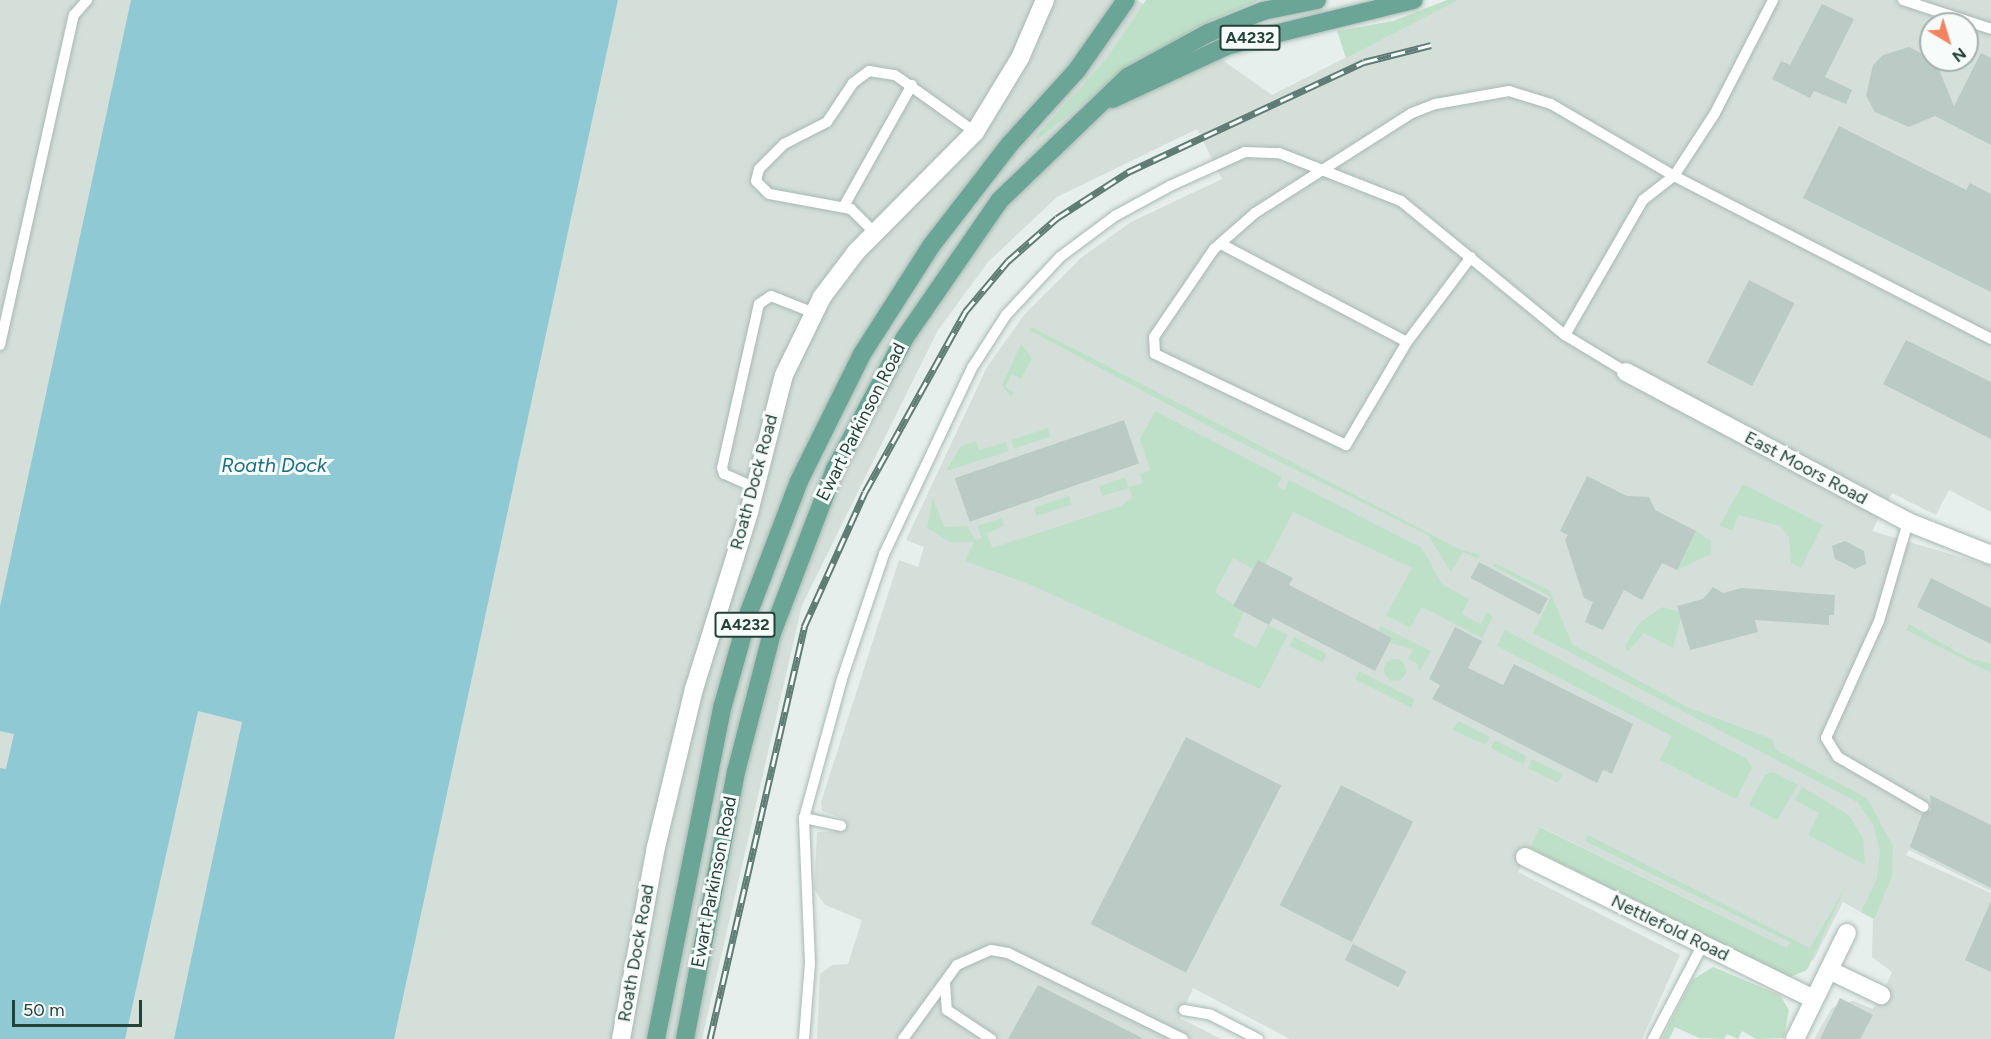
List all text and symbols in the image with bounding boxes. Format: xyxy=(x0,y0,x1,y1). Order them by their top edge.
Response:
north arrow xyxy=(1919,12,1979,72)
road number: A4232 xyxy=(1218,25,1282,51)
text: N xyxy=(1948,44,1970,66)
street label: Ewart Parkinson Road xyxy=(812,339,910,505)
street label: Roath Dock Road xyxy=(726,412,782,552)
street label: East Moors Road xyxy=(1741,427,1871,509)
water label: Roath Dock xyxy=(221,453,327,477)
road number: A4232 xyxy=(714,612,777,638)
street label: Ewart Parkinson Road xyxy=(687,794,741,970)
street label: Roath Dock Road xyxy=(613,883,659,1023)
street label: Nettlefold Road xyxy=(1607,890,1733,966)
scale bar xyxy=(15,988,146,1026)
text: 50 m xyxy=(23,999,65,1021)

